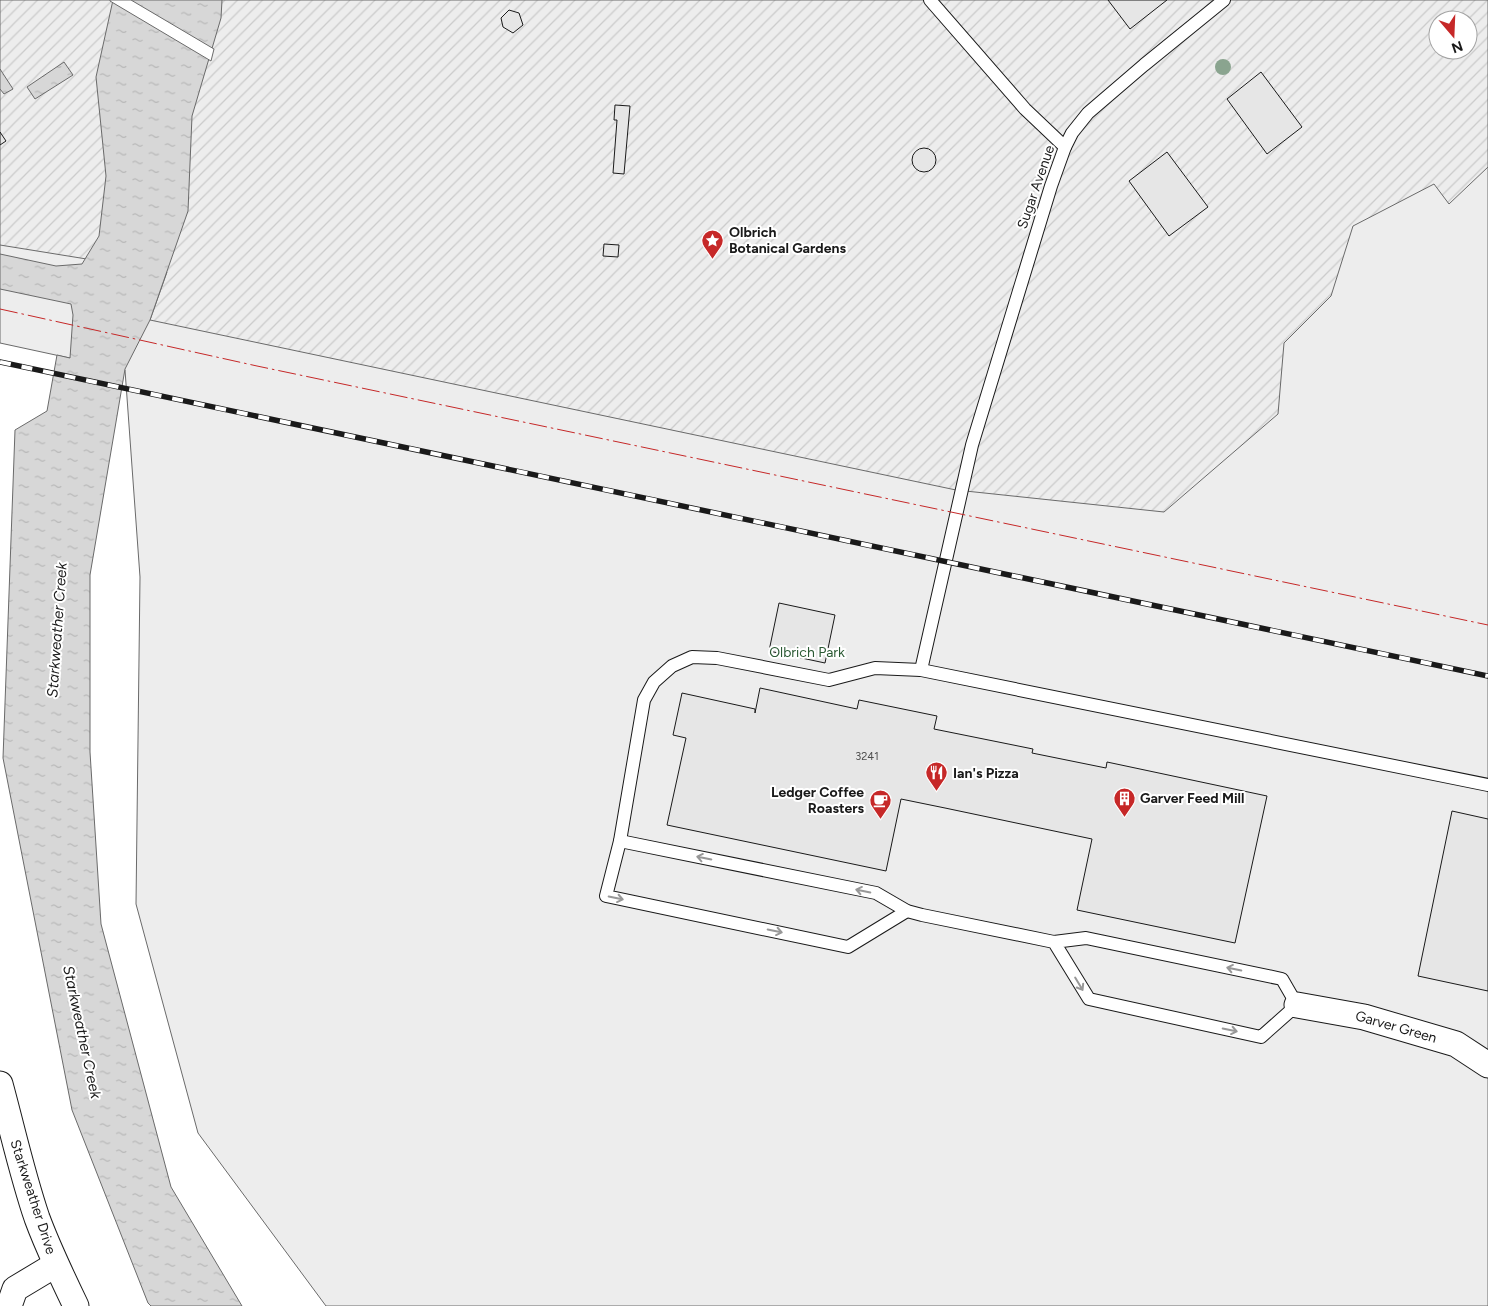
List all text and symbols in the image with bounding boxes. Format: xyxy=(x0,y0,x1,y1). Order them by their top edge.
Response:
north arrow xyxy=(1428,10,1478,60)
text: N xyxy=(1449,37,1465,57)
street label: Sugar Avenue xyxy=(1014,143,1058,231)
place label: Olbrich Botanical Gardens xyxy=(729,224,846,257)
place icon: Olbrich Botanical Gardens xyxy=(701,228,725,259)
water label: Starkweather Creek xyxy=(43,561,71,698)
park label: Olbrich Park xyxy=(769,644,845,661)
house number: 3241 xyxy=(855,750,879,763)
restaurant icon: Ian's Pizza xyxy=(925,761,949,792)
place label: Ian's Pizza xyxy=(953,765,1019,782)
place label: Ledger Coffee Roasters xyxy=(771,784,864,817)
building icon: Garver Feed Mill xyxy=(1112,786,1136,817)
cafe icon: Ledger Coffee Roasters xyxy=(868,788,892,819)
place label: Garver Feed Mill xyxy=(1140,790,1245,807)
one-way arrow xyxy=(696,853,712,863)
one-way arrow xyxy=(855,886,871,895)
one-way arrow xyxy=(607,894,623,903)
one-way arrow xyxy=(766,927,782,936)
water label: Starkweather Creek xyxy=(59,964,105,1101)
one-way arrow xyxy=(1227,964,1243,973)
one-way arrow xyxy=(1075,976,1085,990)
street label: Garver Green xyxy=(1353,1007,1439,1047)
one-way arrow xyxy=(1221,1026,1237,1035)
street label: Starkweather Drive xyxy=(6,1138,60,1257)

